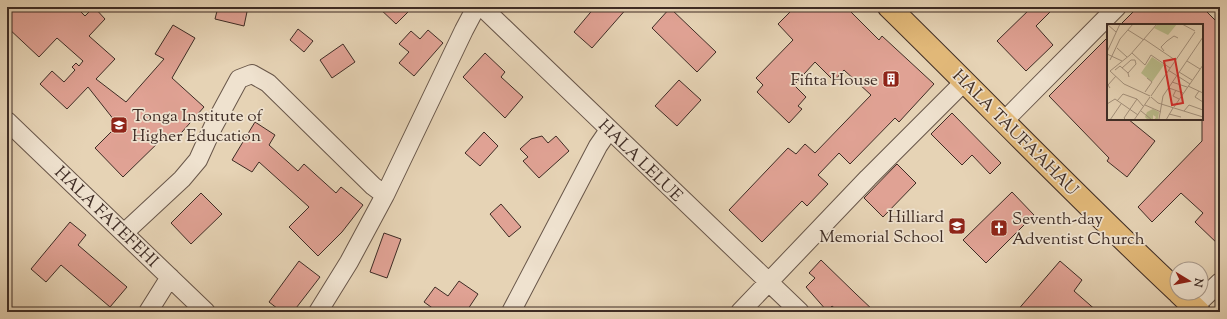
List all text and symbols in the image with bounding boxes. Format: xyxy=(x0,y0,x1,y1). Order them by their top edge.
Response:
inset map xyxy=(1107,24,1203,120)
street label: HALA TAUFA'AHAU xyxy=(946,65,1083,202)
place label: Fifita House xyxy=(790,69,878,93)
building icon: Fifita House xyxy=(881,69,901,89)
place label: Tonga Institute of Higher Education xyxy=(132,105,264,149)
school or university icon: Tonga Institute of Higher Education xyxy=(109,115,129,135)
street label: HALA LELUE xyxy=(592,115,687,208)
street label: HALA FATEFEHI xyxy=(48,161,163,274)
place label: Hilliard Memorial School xyxy=(819,206,944,250)
place label: Seventh-day Adventist Church xyxy=(1012,208,1145,252)
school or university icon: Hilliard Memorial School xyxy=(947,216,967,236)
church icon: Seventh-day Adventist Church xyxy=(989,218,1009,238)
north arrow xyxy=(1169,261,1209,301)
text: N xyxy=(1189,276,1207,288)

